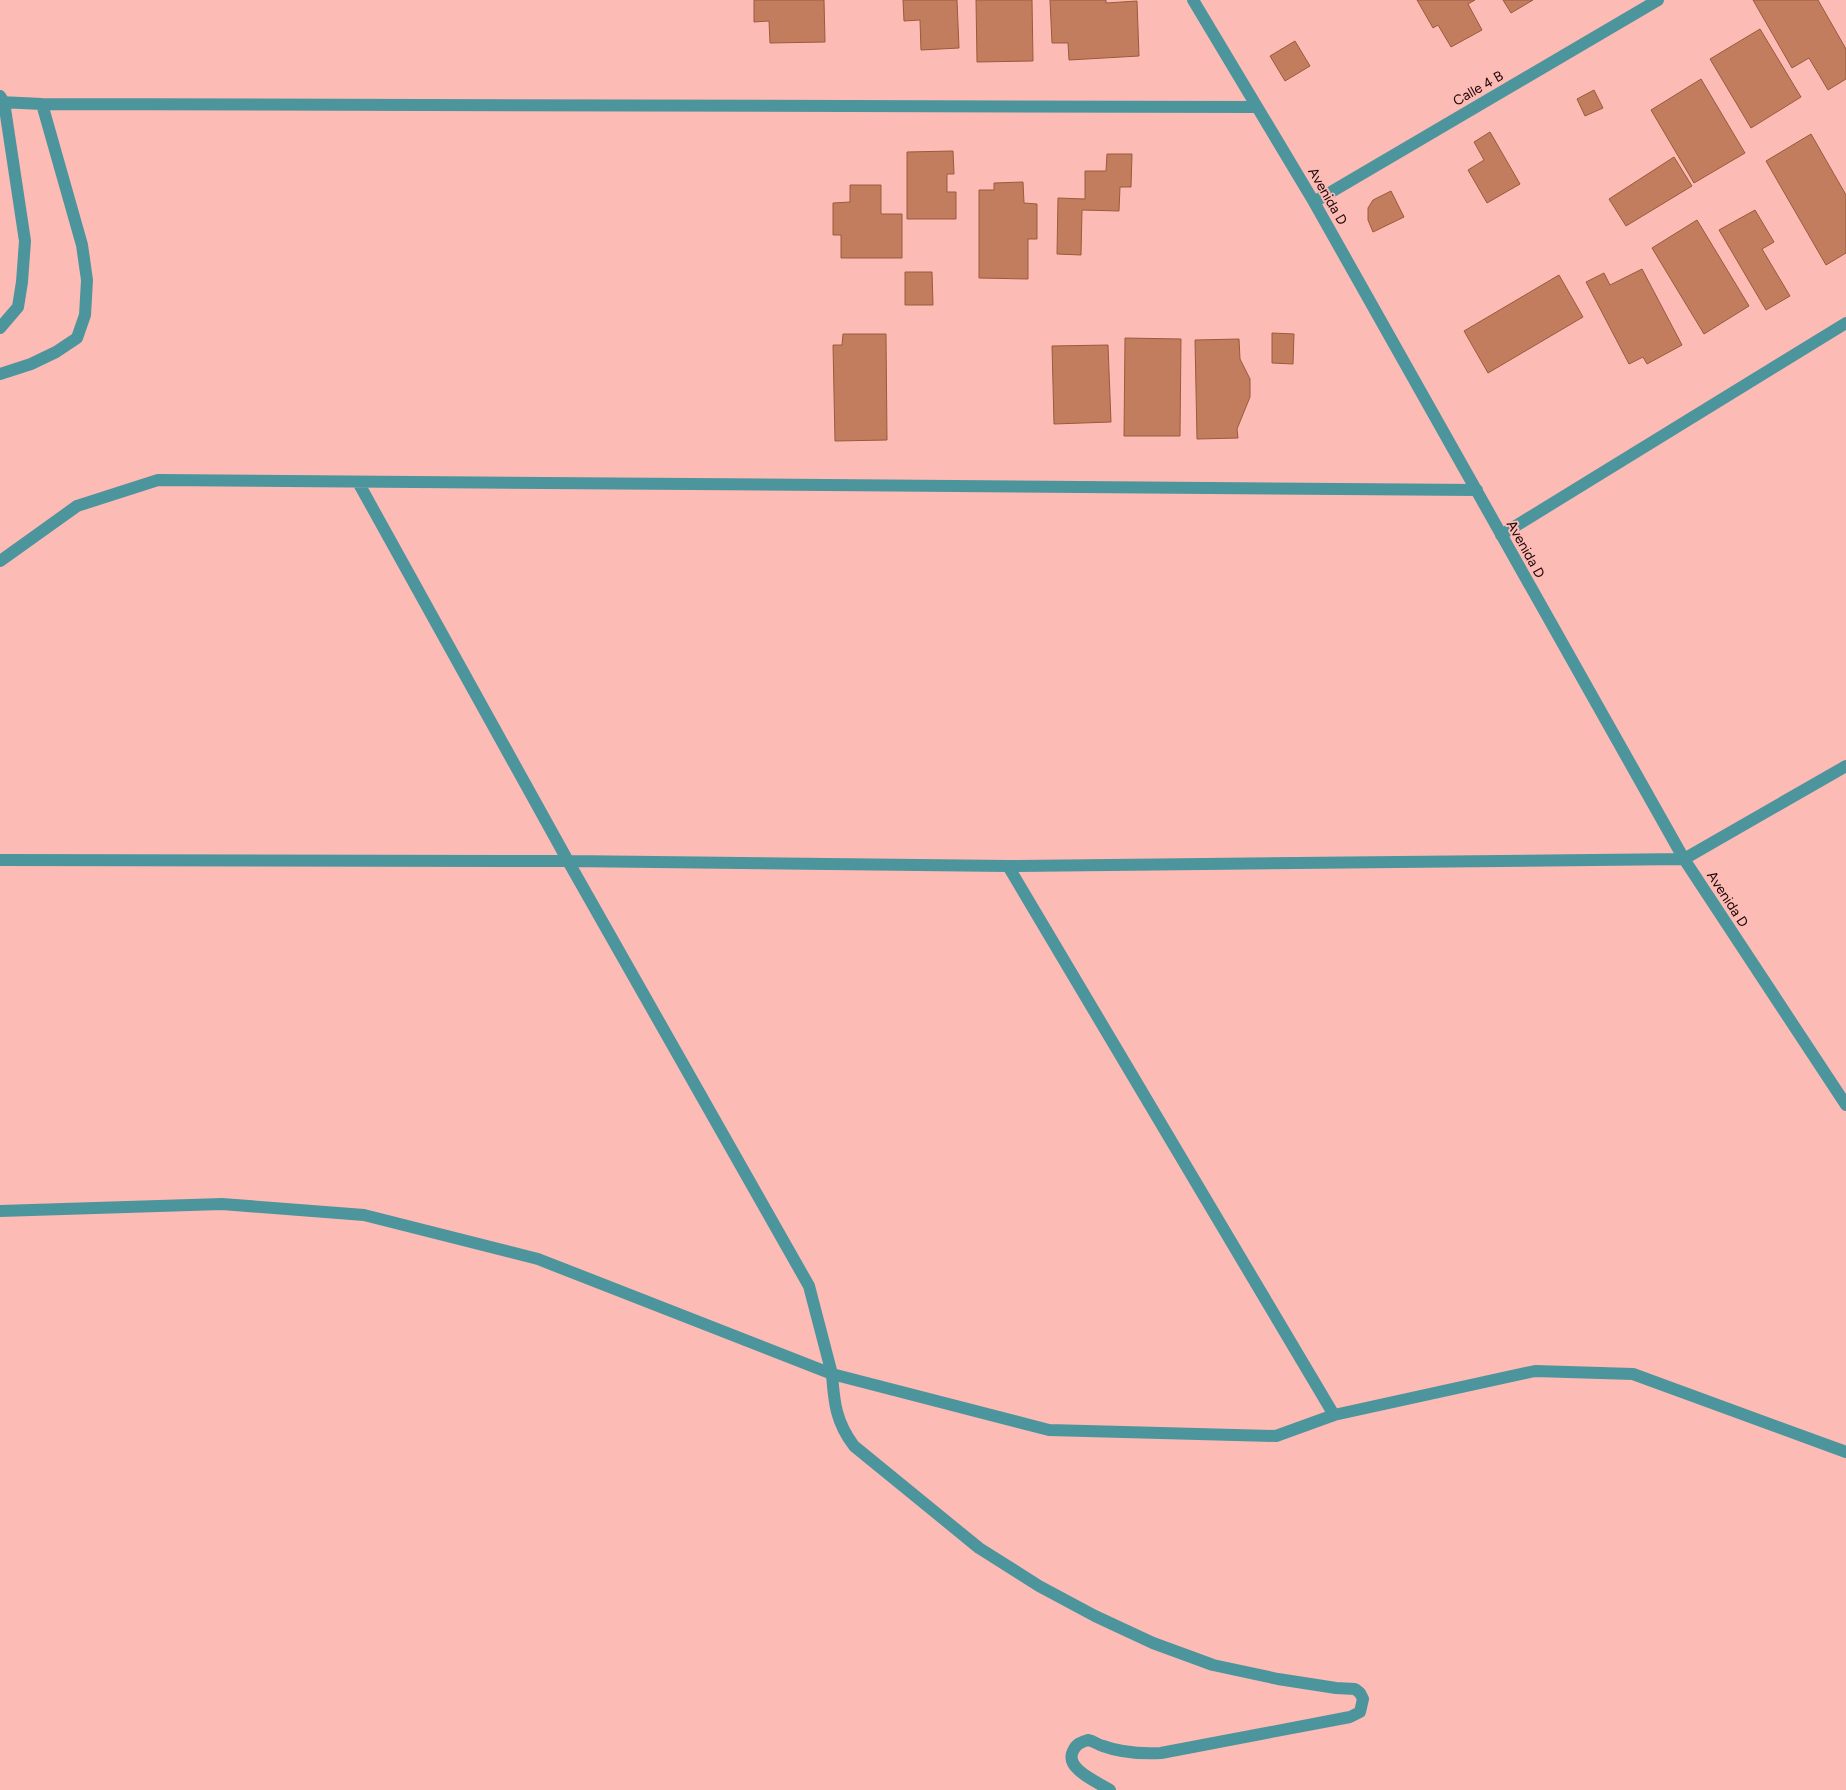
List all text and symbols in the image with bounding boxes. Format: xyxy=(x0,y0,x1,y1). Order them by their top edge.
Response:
street label: Calle 4 B xyxy=(1450,67,1506,110)
street label: Avenida D xyxy=(1304,164,1351,228)
street label: Avenida D xyxy=(1503,517,1548,581)
street label: Avenida D xyxy=(1703,868,1752,931)

